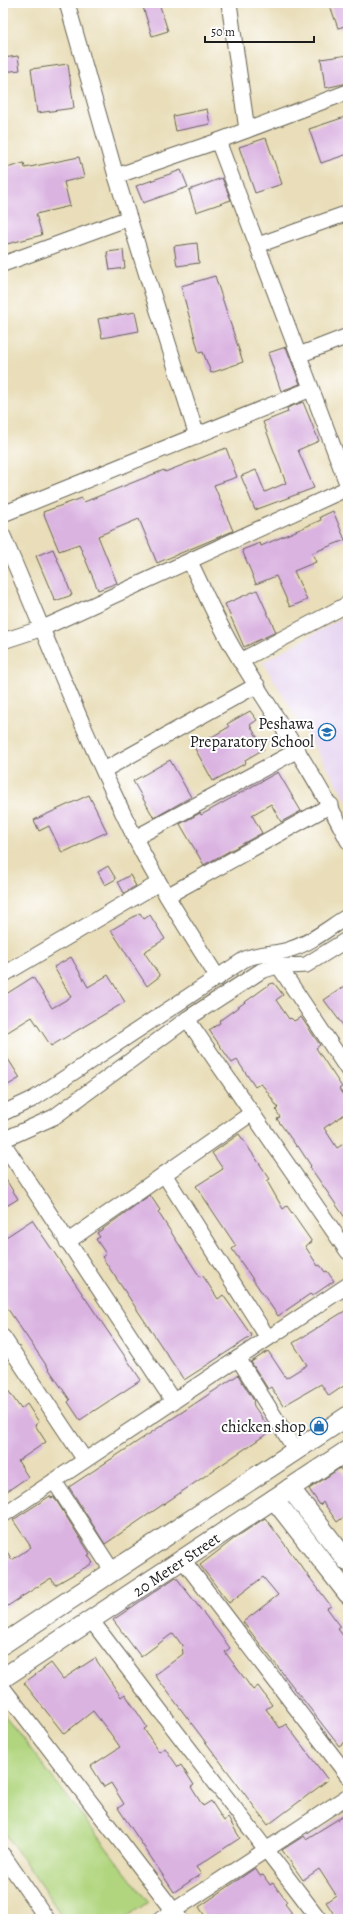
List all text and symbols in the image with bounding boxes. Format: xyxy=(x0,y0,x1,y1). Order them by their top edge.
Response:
scale bar xyxy=(205,18,314,44)
text: 50 m xyxy=(211,24,235,40)
place label: Peshawa Preparatory School xyxy=(190,713,315,753)
school or university icon: Peshawa Preparatory School xyxy=(317,722,337,742)
place label: chicken shop xyxy=(221,1416,306,1438)
shop icon: chicken shop xyxy=(309,1416,329,1436)
street label: 20 Meter Street xyxy=(129,1528,224,1602)

